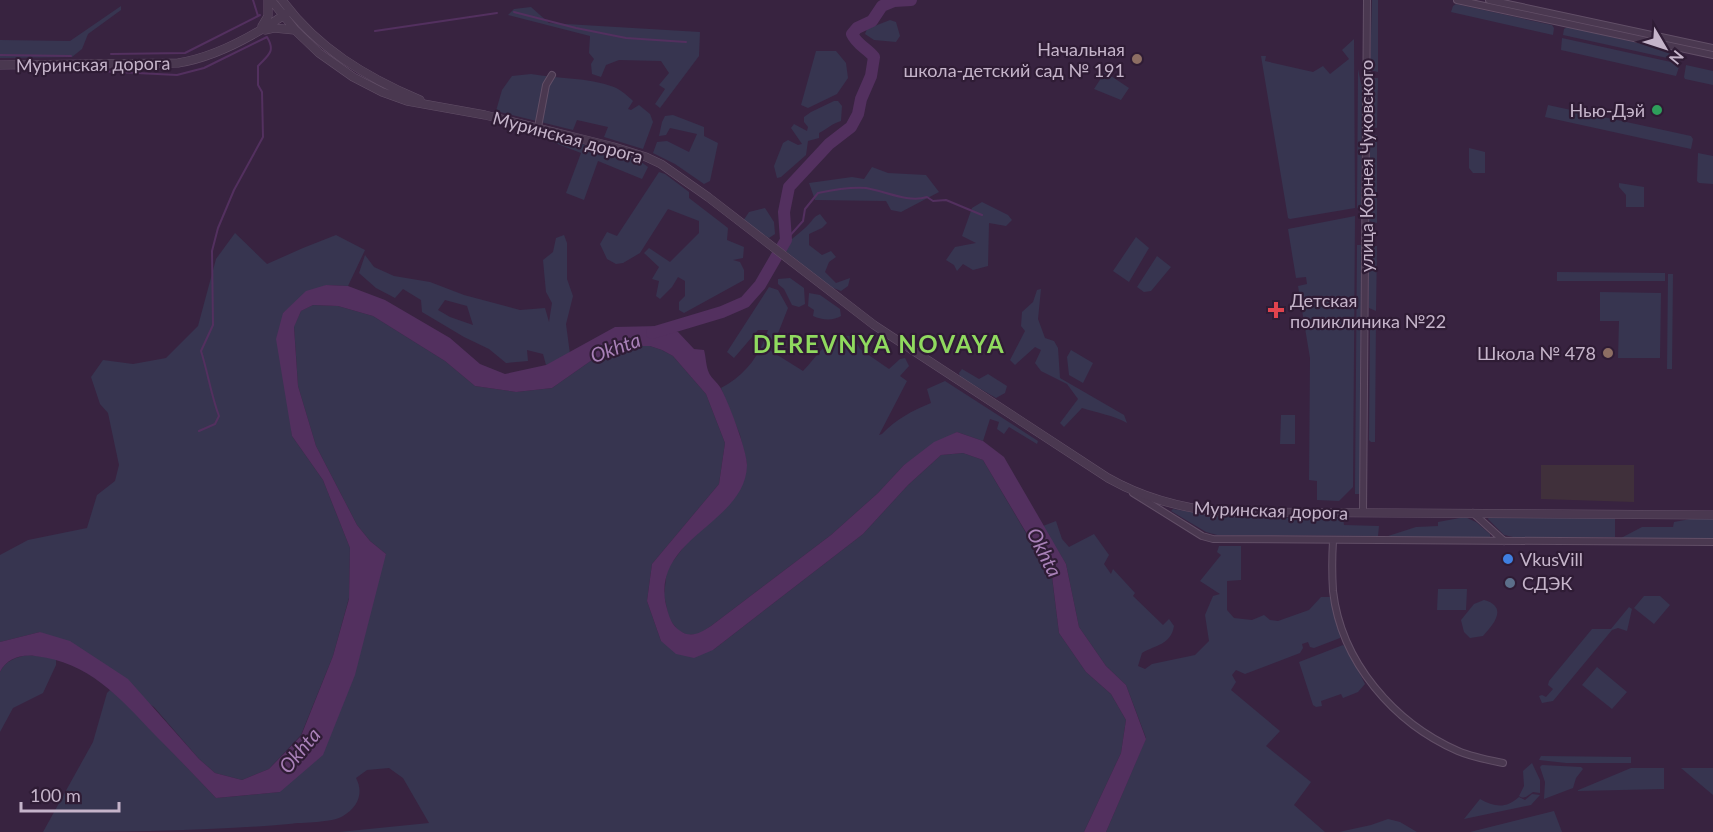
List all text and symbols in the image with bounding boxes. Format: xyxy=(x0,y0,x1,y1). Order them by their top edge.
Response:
north arrow xyxy=(1635,18,1695,78)
place label: Начальная школа-детский сад № 191 xyxy=(903,38,1125,81)
text: N xyxy=(1666,47,1688,69)
street label: Муринская дорога xyxy=(16,52,170,76)
marker: Начальная школа-детский сад № 191 xyxy=(1130,52,1144,66)
street label: улица Корнея Чуковского xyxy=(1355,60,1377,272)
place label: Нью-Дэй xyxy=(1570,99,1645,121)
marker: Нью-Дэй xyxy=(1650,103,1664,117)
street label: Муринская дорога xyxy=(491,106,645,168)
place label: Детская поликлиника №22 xyxy=(1290,289,1446,332)
marker: Детская поликлиника №22 xyxy=(1267,301,1285,319)
water label: Okhta xyxy=(587,327,643,367)
district label: DEREVNYA NOVAYA xyxy=(753,329,1005,358)
place label: Школа № 478 xyxy=(1477,342,1596,364)
marker: Школа № 478 xyxy=(1601,346,1615,360)
street label: Муринская дорога xyxy=(1193,496,1349,524)
water label: Okhta xyxy=(1023,523,1067,581)
place label: VkusVill xyxy=(1520,548,1583,570)
marker: VkusVill xyxy=(1501,552,1515,566)
place label: СДЭК xyxy=(1522,572,1572,594)
marker: СДЭК xyxy=(1503,576,1517,590)
water label: Okhta xyxy=(273,722,325,778)
scale bar xyxy=(21,775,118,813)
text: 100 m xyxy=(30,784,81,806)

